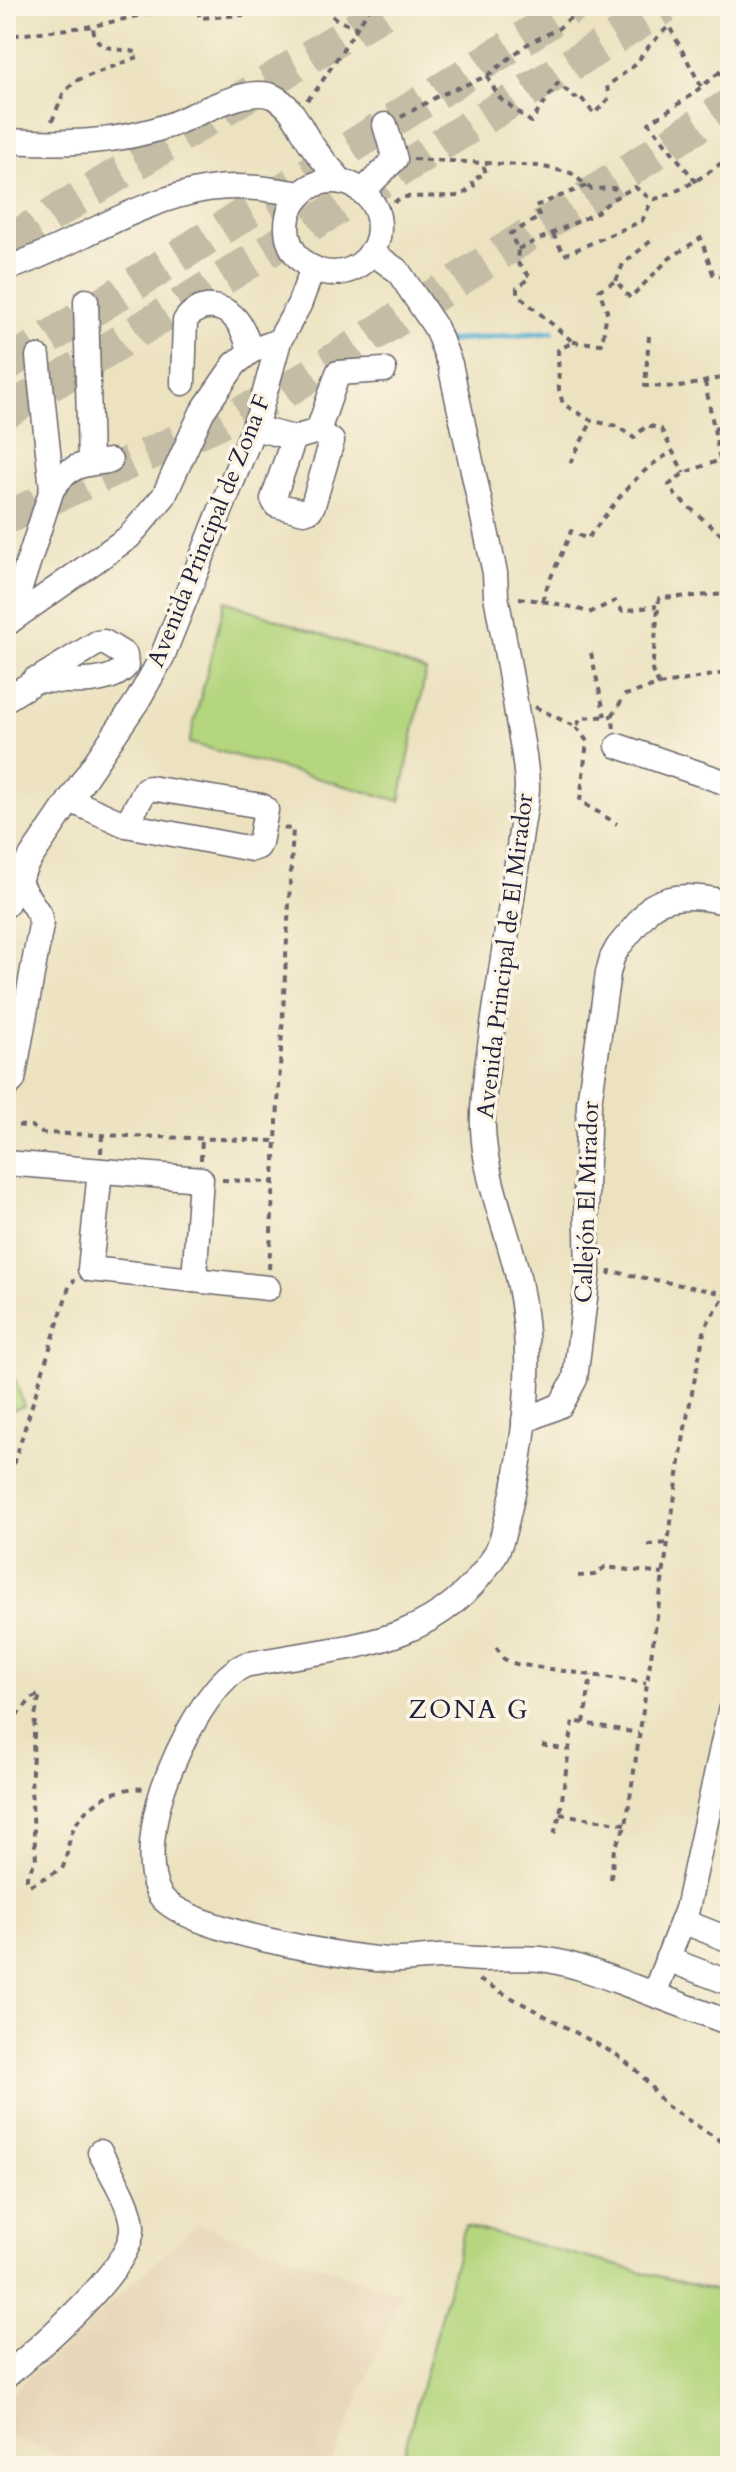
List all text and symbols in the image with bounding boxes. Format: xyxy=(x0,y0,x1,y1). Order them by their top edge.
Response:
street label: Avenida Principal de Zona F xyxy=(139,390,279,672)
street label: Avenida Principal de El Mirador xyxy=(469,791,541,1120)
street label: Callejón El Mirador xyxy=(567,1100,607,1304)
district label: ZONA G xyxy=(408,1692,530,1727)

